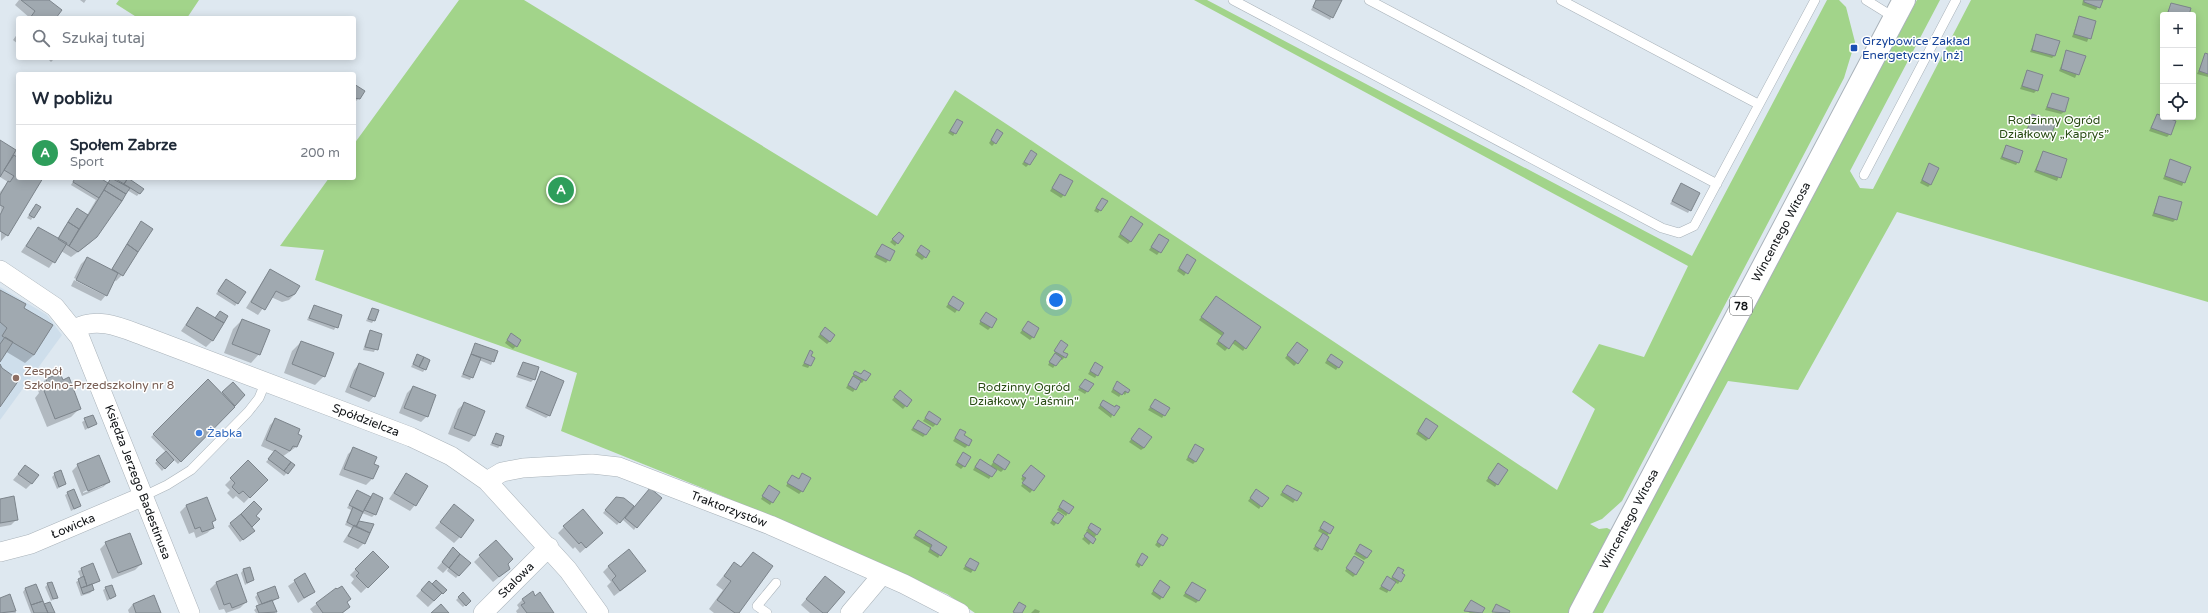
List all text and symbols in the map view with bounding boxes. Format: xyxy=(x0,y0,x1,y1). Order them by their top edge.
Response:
map controls xyxy=(2160,12,2196,120)
button: + xyxy=(2160,12,2196,48)
search box xyxy=(16,16,356,60)
icon: search xyxy=(30,27,52,49)
text: Szukaj tutaj xyxy=(62,29,145,47)
place label: Grzybowice Zakład Energetyczny [nż] xyxy=(1862,34,1970,62)
marker: Grzybowice Zakład Energetyczny [nż] xyxy=(1849,43,1859,53)
button: − xyxy=(2160,48,2196,84)
button: locate xyxy=(2160,84,2196,120)
text: W pobliżu xyxy=(32,88,113,109)
park label: Rodzinny Ogród Działkowy „Kaprys” xyxy=(1999,113,2109,141)
text: Społem Zabrze xyxy=(70,136,177,154)
text: A xyxy=(40,145,50,161)
text: 200 m xyxy=(300,145,340,161)
text: Sport xyxy=(70,154,104,170)
pin: A xyxy=(548,175,574,205)
street label: Wincentego Witosa xyxy=(1749,180,1813,284)
your location xyxy=(1046,290,1066,310)
road number: 78 xyxy=(1730,297,1752,315)
place label: Zespół Szkolno-Przedszkolny nr 8 xyxy=(24,364,174,392)
marker: Zespół Szkolno-Przedszkolny nr 8 xyxy=(11,373,21,383)
park label: Rodzinny Ogród Działkowy "Jaśmin" xyxy=(969,380,1079,408)
street label: Spółdzielcza xyxy=(330,401,402,439)
street label: Księdza Jerzego Badestinusa xyxy=(102,403,174,561)
place label: Żabka xyxy=(207,426,242,440)
marker: Żabka xyxy=(194,428,204,438)
street label: Wincentego Witosa xyxy=(1597,467,1661,571)
street label: Traktorzystów xyxy=(689,488,769,530)
street label: Łowicka xyxy=(49,511,97,541)
street label: Stalowa xyxy=(495,559,537,601)

